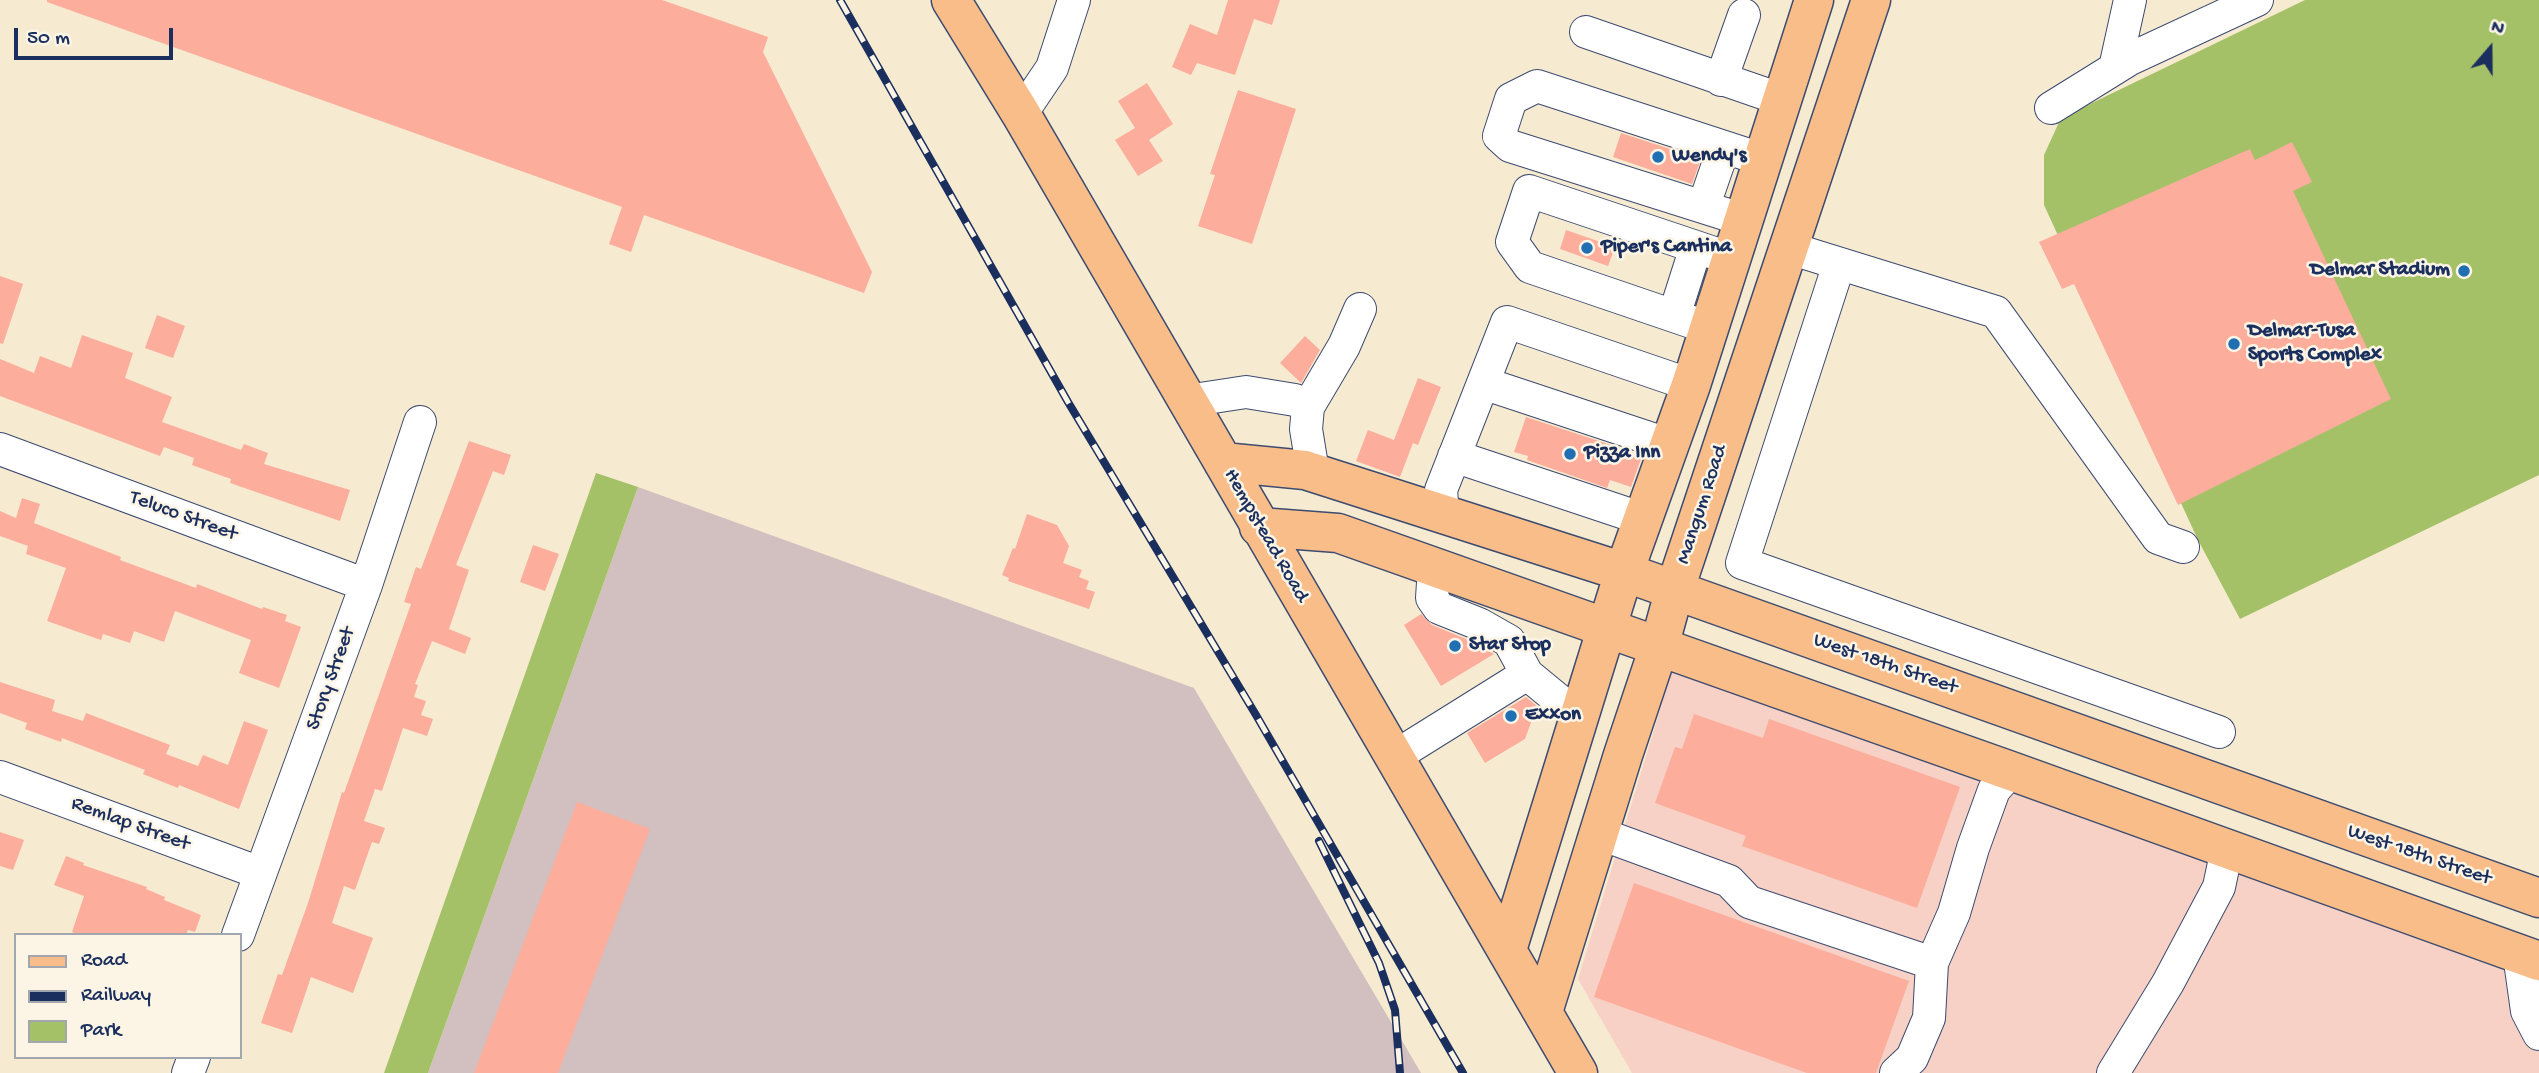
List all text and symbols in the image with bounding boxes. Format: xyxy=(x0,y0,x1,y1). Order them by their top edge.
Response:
scale bar xyxy=(18,14,177,58)
north arrow xyxy=(2455,14,2525,84)
text: N xyxy=(2488,16,2507,42)
text: 50 m xyxy=(27,27,70,52)
place label: Wendy's xyxy=(1672,144,1746,170)
marker: Wendy's xyxy=(1650,149,1666,165)
place label: Piper's Cantina xyxy=(1601,235,1732,261)
marker: Piper's Cantina xyxy=(1579,240,1595,256)
place label: Delmar Stadium xyxy=(2310,258,2450,284)
marker: Delmar Stadium xyxy=(2456,263,2472,279)
place label: Delmar-Tusa Sports Complex xyxy=(2248,319,2382,369)
marker: Delmar-Tusa Sports Complex xyxy=(2226,336,2242,352)
place label: Pizza Inn xyxy=(1584,441,1660,467)
street label: Mangum Road xyxy=(1672,442,1734,568)
marker: Pizza Inn xyxy=(1562,446,1578,462)
street label: Hempstead Road xyxy=(1217,465,1313,607)
street label: Teluco Street xyxy=(126,486,240,548)
street label: Story Street xyxy=(302,624,362,734)
street label: West 18th Street xyxy=(1810,629,1960,701)
place label: Star Stop xyxy=(1469,633,1551,659)
marker: Star Stop xyxy=(1447,638,1463,654)
place label: Exxon xyxy=(1525,703,1581,729)
marker: Exxon xyxy=(1503,708,1519,724)
street label: Remlap Street xyxy=(67,792,193,858)
street label: West 18th Street xyxy=(2344,820,2494,892)
legend xyxy=(14,933,242,1059)
text: Road xyxy=(81,949,127,974)
text: Railway xyxy=(81,984,151,1009)
text: Park xyxy=(81,1019,121,1044)

